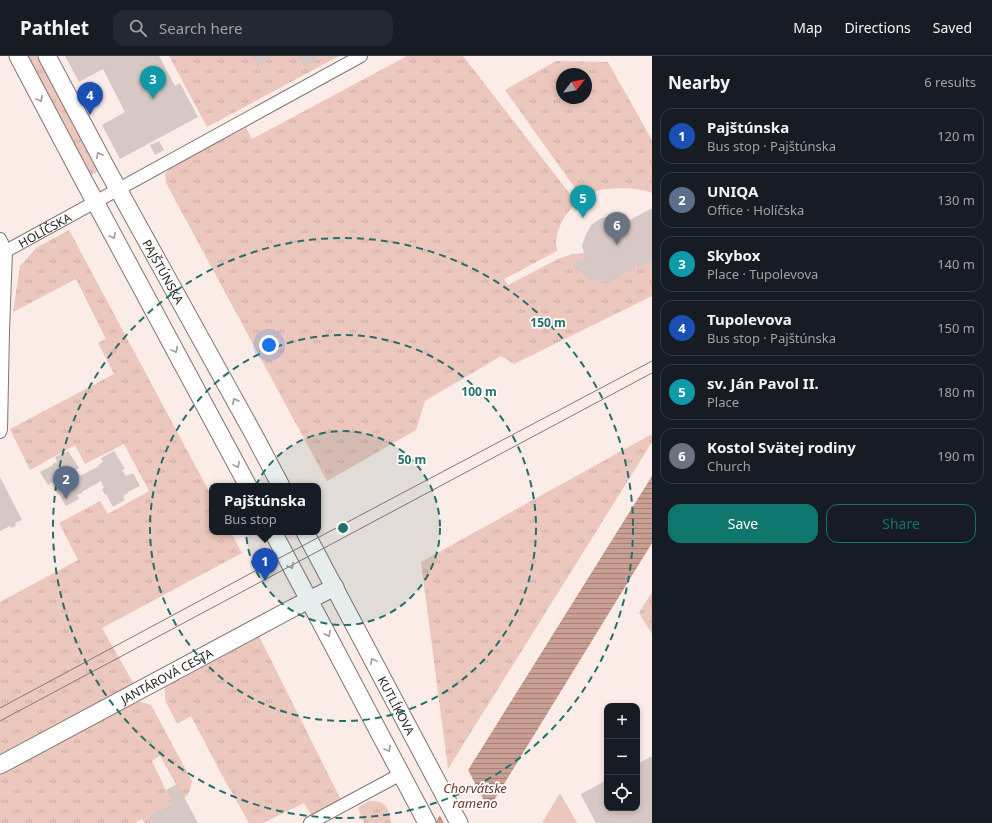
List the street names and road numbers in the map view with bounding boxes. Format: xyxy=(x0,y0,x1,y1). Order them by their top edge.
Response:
street label: HOLÍČSKA xyxy=(15,208,74,251)
street label: PAJŠTÚNSKA xyxy=(139,236,188,307)
street label: JANTÁROVÁ CESTA xyxy=(117,644,216,708)
street label: KUTLÍKOVA xyxy=(374,673,419,738)

